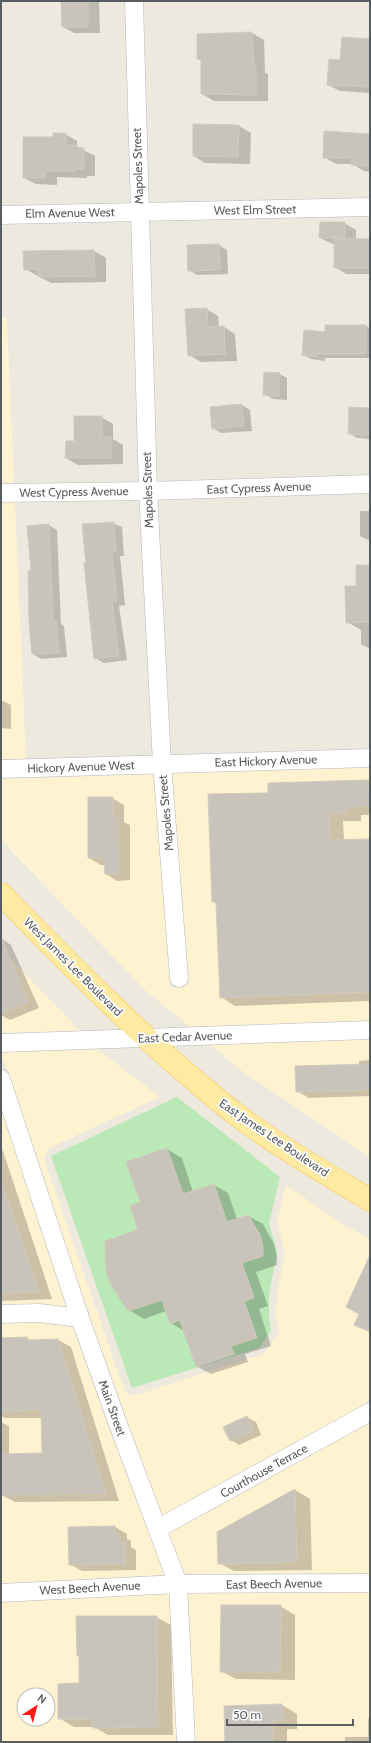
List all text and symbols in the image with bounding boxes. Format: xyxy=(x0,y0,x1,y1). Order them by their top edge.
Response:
street label: Mapoles Street xyxy=(129,128,146,204)
street label: West Elm Street xyxy=(214,201,296,218)
street label: Elm Avenue West xyxy=(25,204,115,221)
street label: Mapoles Street xyxy=(139,452,156,528)
street label: East Cypress Avenue xyxy=(206,478,312,497)
street label: West Cypress Avenue xyxy=(19,483,129,500)
street label: East Hickory Avenue xyxy=(214,751,318,770)
street label: Hickory Avenue West xyxy=(27,757,135,776)
street label: Mapoles Street xyxy=(155,774,176,852)
street label: West James Lee Boulevard xyxy=(21,914,126,1019)
street label: East Cedar Avenue xyxy=(138,1027,232,1046)
street label: East James Lee Boulevard xyxy=(217,1095,332,1180)
street label: Main Street xyxy=(95,1378,129,1438)
street label: Courthouse Terrace xyxy=(217,1440,310,1501)
street label: East Beech Avenue xyxy=(226,1575,322,1592)
street label: West Beech Avenue xyxy=(39,1577,141,1598)
north arrow xyxy=(16,1687,56,1727)
text: N xyxy=(35,1691,49,1707)
scale bar xyxy=(227,1701,353,1727)
text: 50 m xyxy=(233,1707,261,1722)

